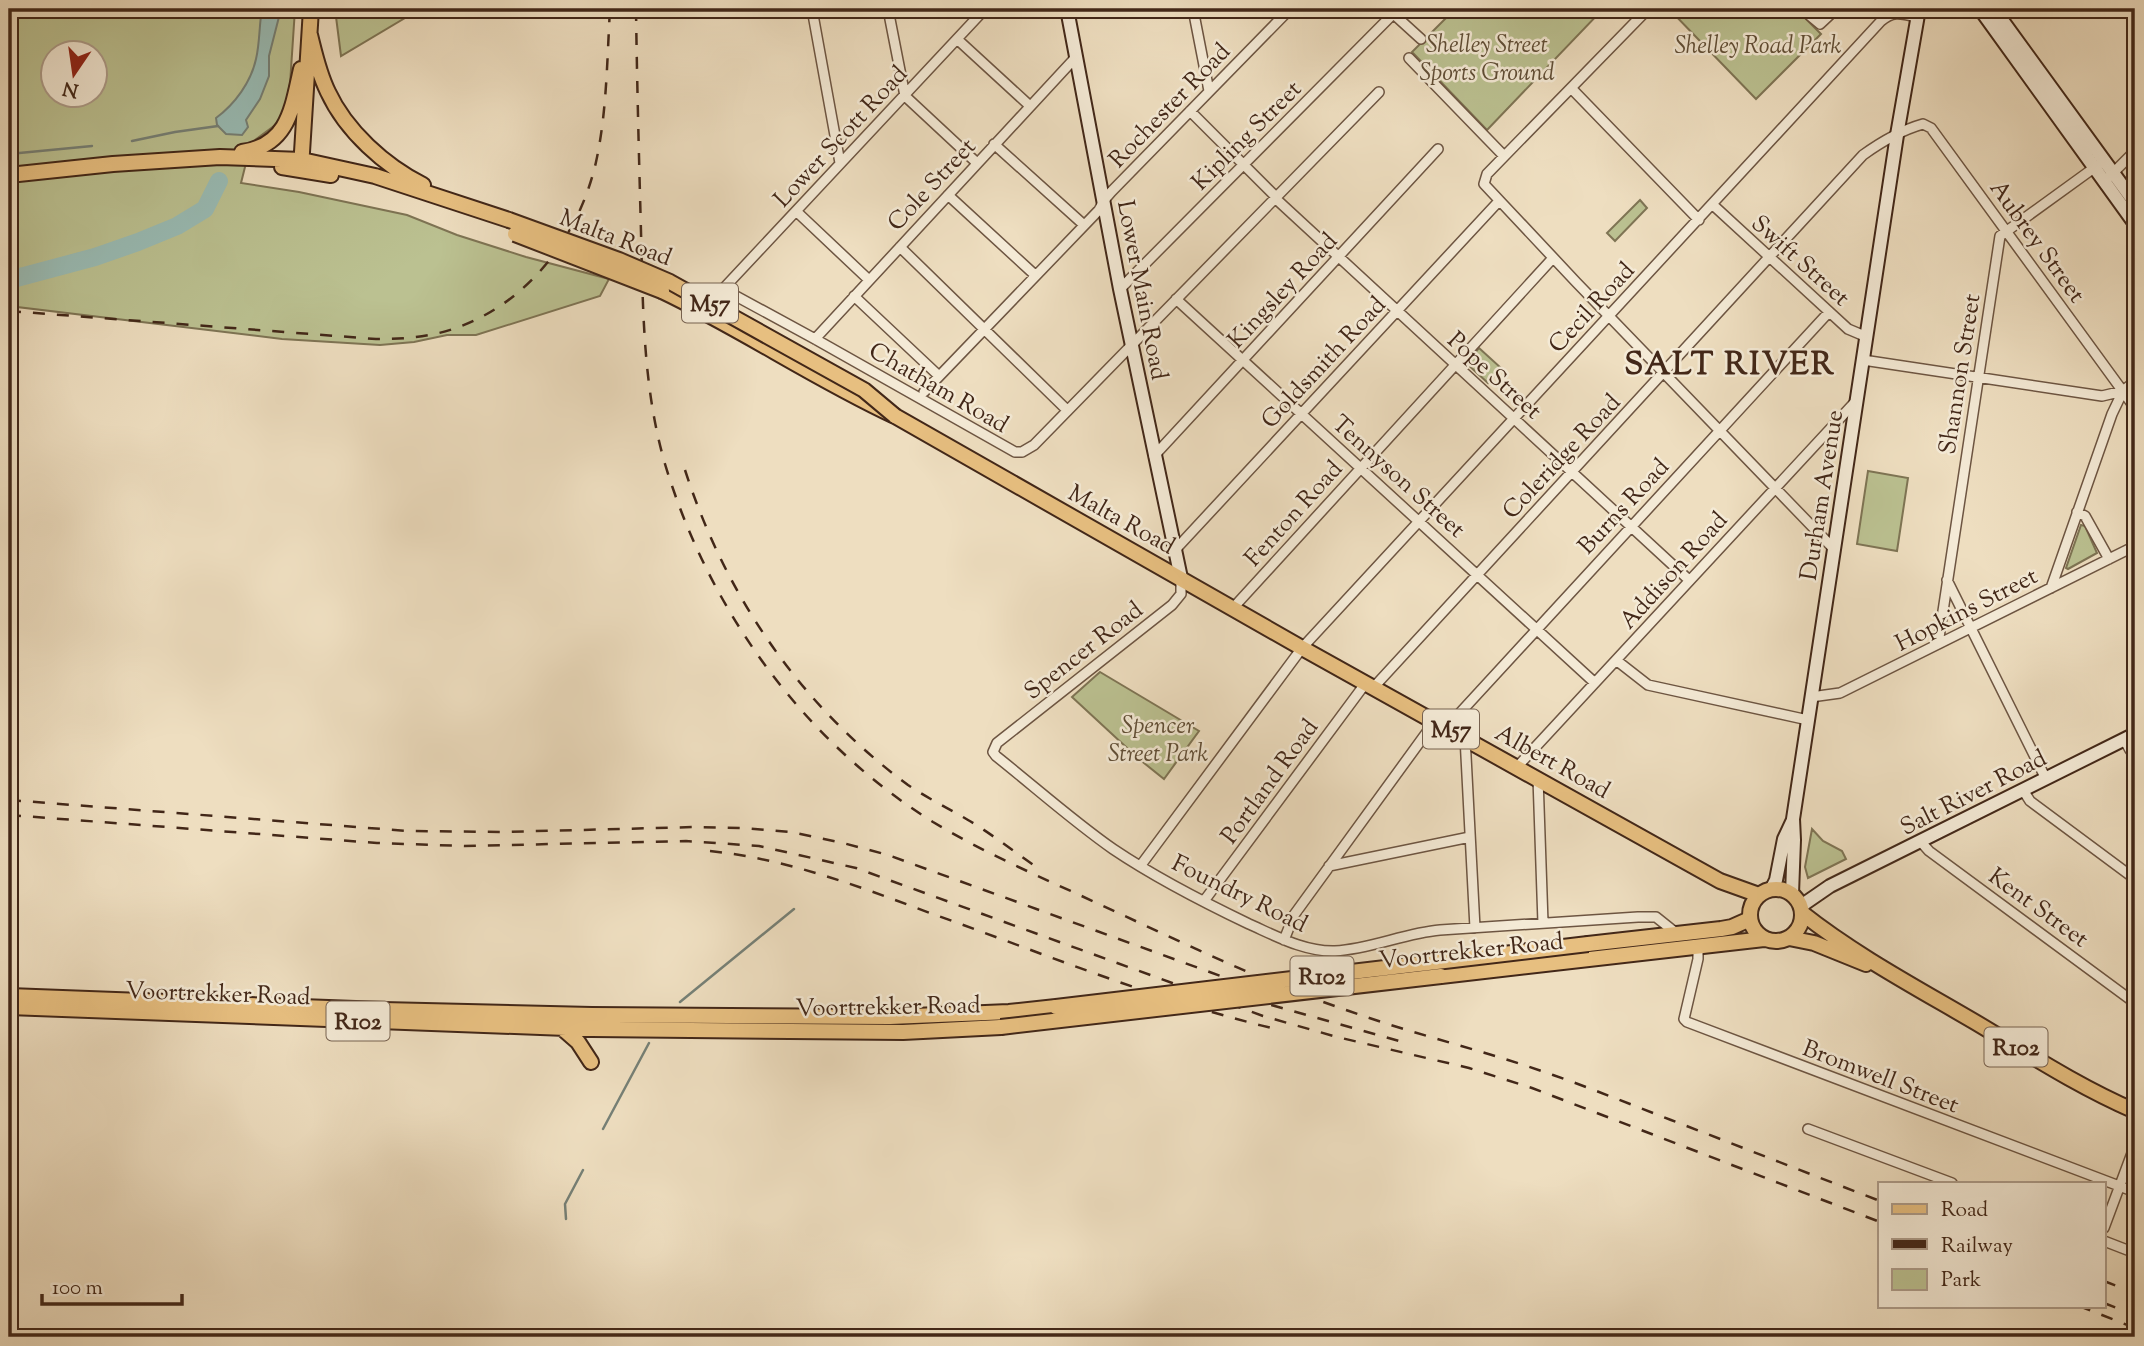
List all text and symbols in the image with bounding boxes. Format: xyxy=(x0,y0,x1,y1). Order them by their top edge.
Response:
park label: Shelley Street Sports Ground xyxy=(1419,29,1555,91)
park label: Shelley Road Park xyxy=(1675,30,1842,64)
street label: Rochester Road xyxy=(1102,36,1239,177)
north arrow xyxy=(38,38,108,108)
street label: Lower Scott Road xyxy=(767,58,917,216)
text: N xyxy=(60,73,81,103)
street label: Kipling Street xyxy=(1185,74,1310,199)
street label: Cole Street xyxy=(880,131,985,240)
street label: Aubrey Street xyxy=(1980,174,2093,311)
street label: Lower Main Road xyxy=(1107,197,1175,384)
street label: Malta Road xyxy=(554,202,677,276)
street label: Swift Street xyxy=(1743,208,1857,315)
street label: Kingsley Road xyxy=(1221,225,1347,357)
street label: Cecil Road xyxy=(1541,255,1644,361)
road number: M57 xyxy=(682,284,738,322)
street label: Goldsmith Road xyxy=(1254,289,1395,437)
street label: Shannon Street xyxy=(1932,292,1990,457)
street label: Pope Street xyxy=(1439,325,1549,428)
street label: Chatham Road xyxy=(862,335,1015,443)
district label: SALT RIVER xyxy=(1624,343,1836,389)
street label: Coleridge Road xyxy=(1495,387,1630,528)
street label: Tennyson Street xyxy=(1323,408,1472,547)
street label: Durham Avenue xyxy=(1793,408,1853,583)
street label: Burns Road xyxy=(1571,451,1678,563)
street label: Fenton Road xyxy=(1237,453,1352,575)
street label: Malta Road xyxy=(1061,477,1181,564)
street label: Addison Road xyxy=(1612,505,1737,638)
street label: Hopkins Street xyxy=(1890,560,2044,661)
street label: Spencer Road xyxy=(1017,594,1151,709)
road number: M57 xyxy=(1423,709,1479,748)
park label: Spencer Street Park xyxy=(1108,710,1208,772)
street label: Portland Road xyxy=(1214,712,1328,852)
street label: Albert Road xyxy=(1488,717,1616,809)
street label: Salt River Road xyxy=(1895,742,2053,845)
street label: Foundry Road xyxy=(1166,847,1313,943)
street label: Kent Street xyxy=(1981,861,2095,957)
street label: Voortrekker Road xyxy=(1377,925,1566,979)
road number: R102 xyxy=(1290,956,1354,995)
street label: Voortrekker Road xyxy=(125,975,312,1015)
street label: Voortrekker Road xyxy=(795,989,982,1027)
road number: R102 xyxy=(326,1002,390,1040)
road number: R102 xyxy=(1984,1028,2048,1066)
street label: Bromwell Street xyxy=(1797,1032,1963,1123)
legend xyxy=(1878,1182,2106,1308)
text: Road xyxy=(1941,1196,1988,1226)
text: Railway xyxy=(1941,1232,2013,1262)
scale bar xyxy=(42,1262,182,1306)
text: Park xyxy=(1941,1266,1982,1296)
text: 100 m xyxy=(52,1274,103,1304)

